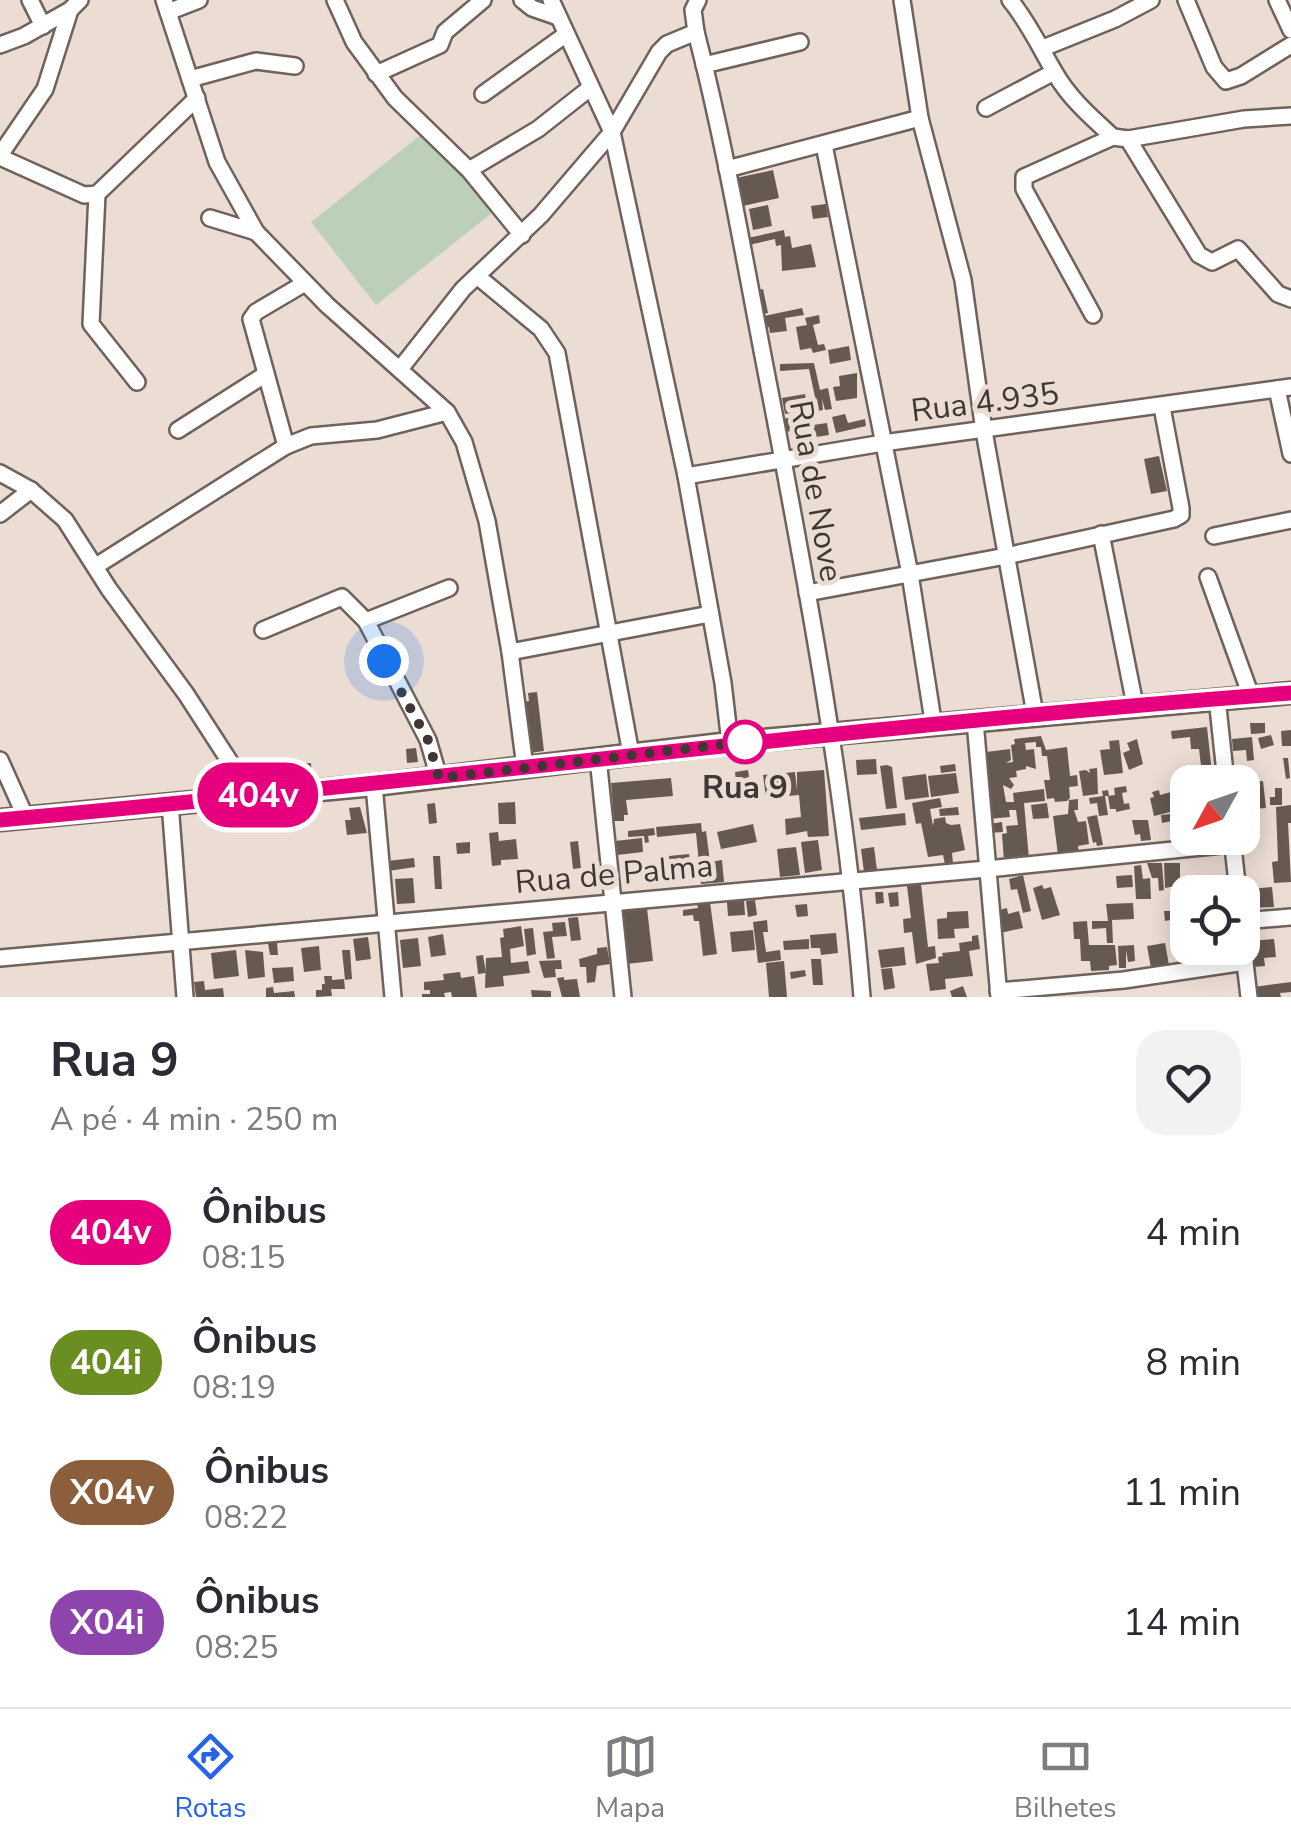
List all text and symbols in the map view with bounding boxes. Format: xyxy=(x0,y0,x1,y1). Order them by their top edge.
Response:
street label: Rua 4.935 xyxy=(909,372,1061,432)
street label: Rua de Nove xyxy=(779,397,853,585)
your location xyxy=(359,636,409,686)
marker: Rua 9 xyxy=(724,721,766,763)
line badge: 404v xyxy=(188,762,328,828)
north arrow xyxy=(1170,765,1260,855)
map controls xyxy=(1170,765,1260,965)
place label: Rua 9 xyxy=(702,766,788,809)
text: 404v xyxy=(217,772,299,819)
street label: Rua de Palma xyxy=(513,844,715,904)
button: locate xyxy=(1170,875,1260,965)
text: Rua 9 xyxy=(50,1027,179,1093)
button: heart xyxy=(1136,1030,1241,1135)
text: A pé · 4 min · 250 m xyxy=(50,1098,338,1141)
text: Ônibus xyxy=(201,1185,327,1236)
text: 4 min xyxy=(1146,1207,1241,1258)
text: 404v xyxy=(70,1209,151,1256)
text: 08:15 xyxy=(201,1236,286,1279)
text: Ônibus xyxy=(192,1315,317,1366)
text: 8 min xyxy=(1146,1337,1241,1388)
text: 404i xyxy=(70,1339,142,1386)
text: 08:19 xyxy=(192,1366,276,1409)
text: Ônibus xyxy=(204,1445,329,1496)
text: 11 min xyxy=(1123,1467,1241,1518)
text: X04v xyxy=(70,1469,154,1516)
text: 08:22 xyxy=(204,1496,288,1539)
text: Ônibus xyxy=(194,1575,320,1626)
text: 14 min xyxy=(1123,1597,1241,1648)
text: X04i xyxy=(70,1599,144,1646)
text: 08:25 xyxy=(194,1626,279,1669)
tab: Rotas xyxy=(174,1729,246,1827)
tab: Mapa xyxy=(595,1729,665,1827)
tab: Bilhetes xyxy=(1014,1729,1117,1827)

